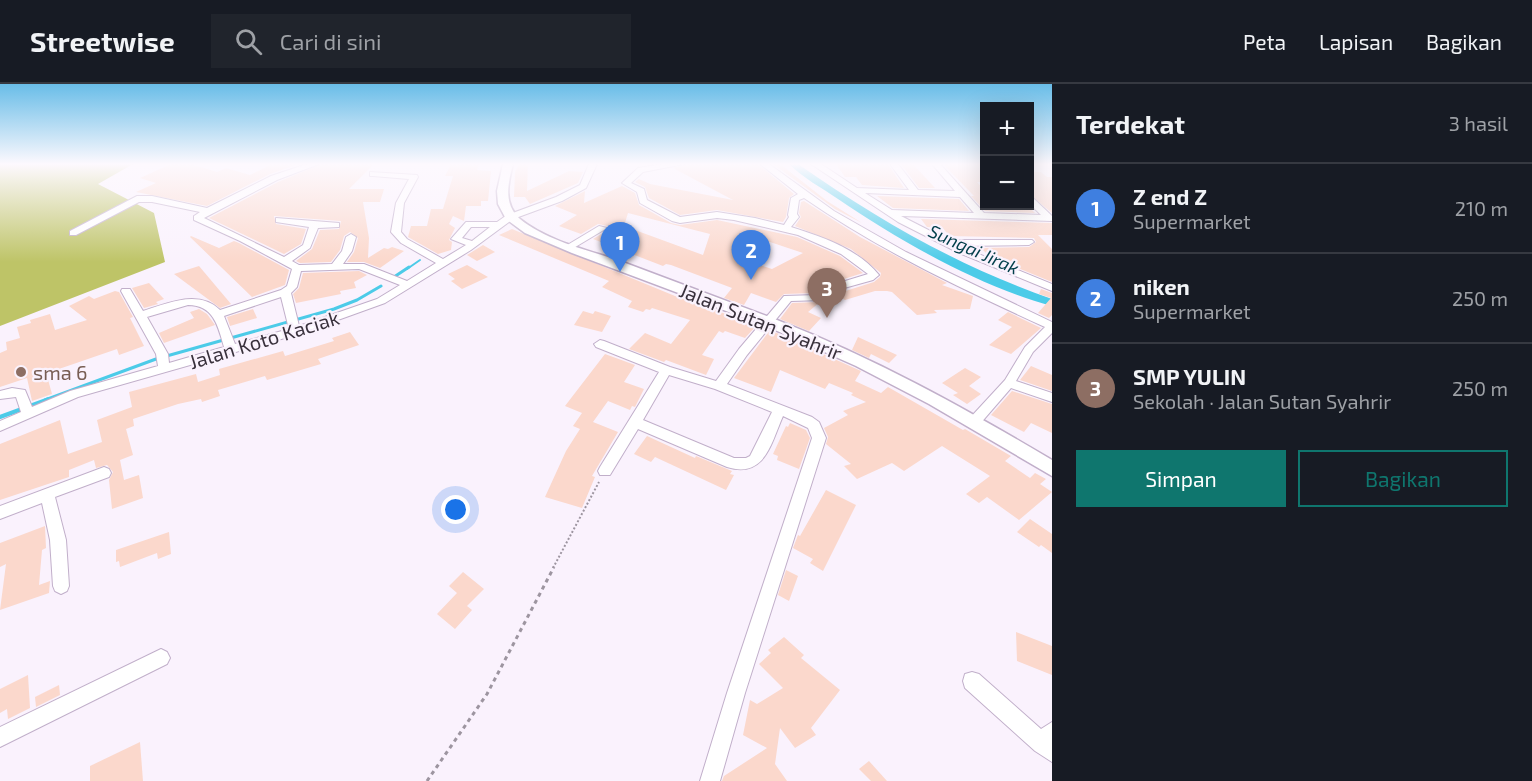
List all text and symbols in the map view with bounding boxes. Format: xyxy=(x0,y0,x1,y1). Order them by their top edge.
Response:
search box xyxy=(211,14,631,68)
text: Streetwise xyxy=(30,24,175,58)
icon: search xyxy=(232,25,265,58)
text: Cari di sini xyxy=(280,28,381,54)
text: Peta xyxy=(1243,29,1286,54)
text: Lapisan xyxy=(1319,29,1393,54)
text: Bagikan xyxy=(1426,29,1502,54)
map controls xyxy=(980,102,1034,210)
button: + xyxy=(980,102,1034,156)
text: Terdekat xyxy=(1076,108,1185,139)
text: 3 hasil xyxy=(1449,111,1508,135)
button: − xyxy=(980,156,1034,210)
text: Z end Z xyxy=(1133,183,1207,209)
text: 1 xyxy=(1091,196,1100,220)
text: 210 m xyxy=(1455,196,1508,220)
text: Supermarket xyxy=(1133,209,1251,233)
water label: Sungai Jirak xyxy=(925,219,1023,279)
pin: 1 xyxy=(600,222,640,272)
pin: 2 xyxy=(732,230,771,280)
pin: 3 xyxy=(808,268,846,318)
text: niken xyxy=(1133,273,1190,299)
street label: Jalan Sutan Syahrir xyxy=(676,277,846,365)
text: 2 xyxy=(1090,286,1101,310)
text: 250 m xyxy=(1452,286,1508,310)
text: Supermarket xyxy=(1133,299,1251,323)
street label: Jalan Koto Kaciak xyxy=(186,305,342,373)
place label: sma 6 xyxy=(33,360,88,384)
text: SMP YULIN xyxy=(1133,363,1246,389)
marker: sma 6 xyxy=(14,365,28,379)
text: 3 xyxy=(1090,376,1101,400)
text: 250 m xyxy=(1452,376,1508,400)
text: Sekolah · Jalan Sutan Syahrir xyxy=(1133,389,1391,413)
button: Simpan xyxy=(1076,450,1286,507)
button: Bagikan xyxy=(1298,450,1508,507)
your location xyxy=(441,495,470,524)

